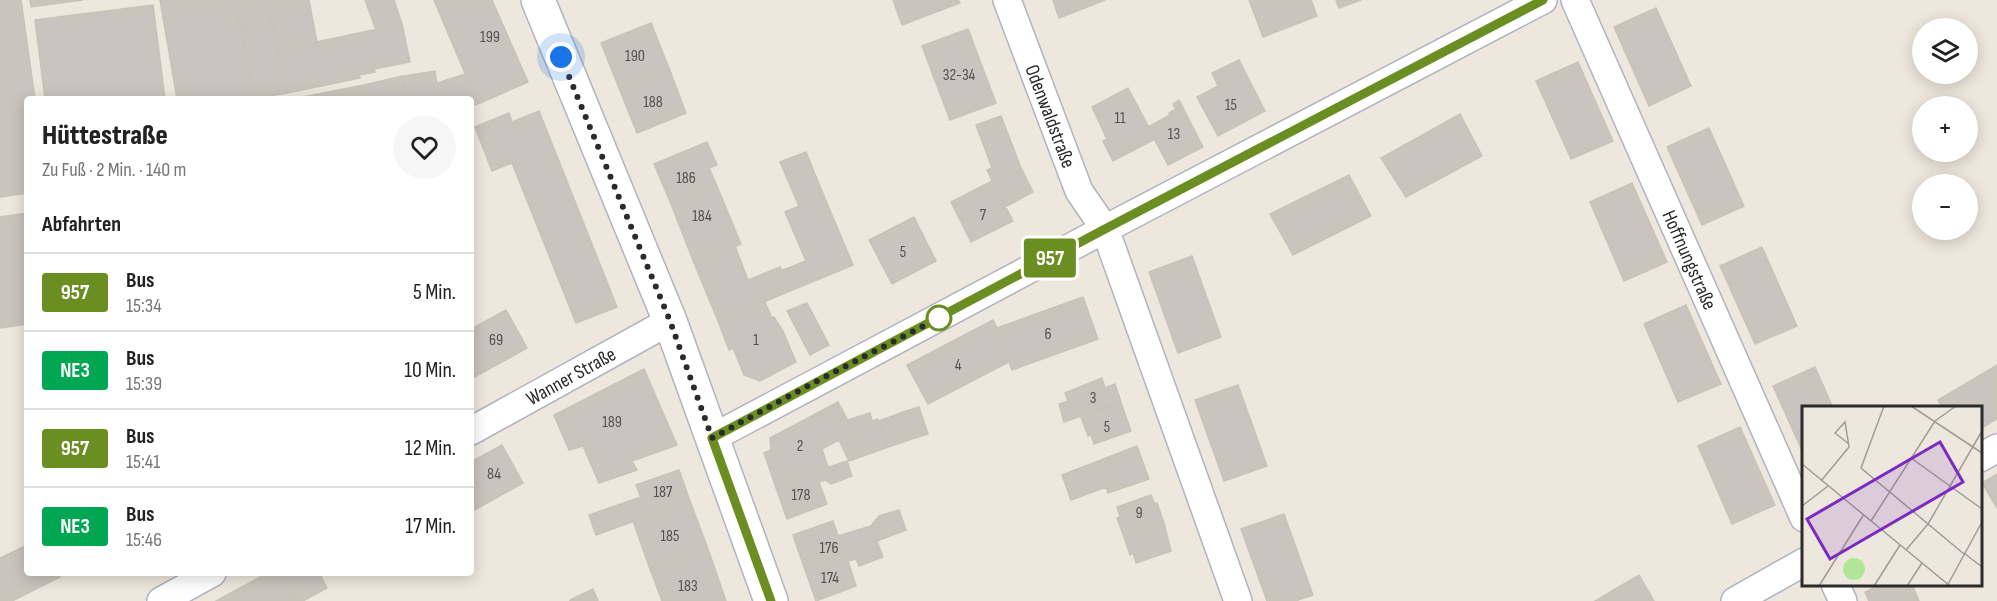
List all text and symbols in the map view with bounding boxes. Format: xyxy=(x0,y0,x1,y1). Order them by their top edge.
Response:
map controls xyxy=(1912,18,1978,240)
button: layers xyxy=(1912,18,1978,84)
house number: 199 xyxy=(480,28,500,47)
your location xyxy=(546,42,576,72)
house number: 190 xyxy=(625,47,645,66)
street label: Odenwaldstraße xyxy=(1019,61,1080,171)
house number: 32-34 xyxy=(943,66,976,85)
house number: 188 xyxy=(643,93,663,112)
house number: 15 xyxy=(1225,96,1237,115)
button: + xyxy=(1912,96,1978,162)
house number: 11 xyxy=(1114,109,1126,128)
button: heart xyxy=(393,116,456,179)
text: Hüttestraße xyxy=(42,119,168,152)
house number: 13 xyxy=(1168,125,1180,144)
text: Zu Fuß · 2 Min. · 140 m xyxy=(42,158,186,182)
house number: 186 xyxy=(676,169,696,188)
button: − xyxy=(1912,174,1978,240)
house number: 7 xyxy=(980,206,987,225)
house number: 184 xyxy=(692,207,712,226)
street label: Hoffnungstraße xyxy=(1656,207,1721,314)
text: Abfahrten xyxy=(42,211,121,238)
line badge: 957 xyxy=(1016,238,1084,278)
house number: 5 xyxy=(900,243,906,262)
text: 957 xyxy=(1036,246,1064,271)
text: Bus xyxy=(126,267,155,294)
text: 5 Min. xyxy=(413,279,456,306)
text: 957 xyxy=(61,280,89,305)
text: 15:34 xyxy=(126,294,162,318)
unlabelled marker xyxy=(926,305,952,331)
house number: 6 xyxy=(1044,325,1052,344)
house number: 69 xyxy=(489,331,503,350)
house number: 1 xyxy=(753,331,759,350)
street label: Wanner Straße xyxy=(522,342,620,411)
text: Bus xyxy=(126,345,155,372)
house number: 4 xyxy=(955,356,962,375)
text: 10 Min. xyxy=(404,357,456,384)
text: NE3 xyxy=(60,358,90,383)
text: 15:39 xyxy=(126,372,162,396)
house number: 3 xyxy=(1090,389,1096,408)
inset map xyxy=(1802,406,1982,586)
house number: 189 xyxy=(602,413,622,432)
house number: 5 xyxy=(1104,418,1110,437)
text: Bus xyxy=(126,423,155,450)
text: 12 Min. xyxy=(405,435,456,462)
text: 957 xyxy=(61,436,89,461)
house number: 2 xyxy=(797,437,803,456)
text: 15:41 xyxy=(126,450,160,474)
house number: 84 xyxy=(487,465,501,484)
house number: 187 xyxy=(654,483,673,502)
house number: 178 xyxy=(792,486,810,505)
text: Bus xyxy=(126,501,155,528)
house number: 9 xyxy=(1135,504,1143,523)
text: 17 Min. xyxy=(405,513,456,540)
text: NE3 xyxy=(60,514,90,539)
house number: 185 xyxy=(660,527,680,546)
text: 15:46 xyxy=(126,528,162,552)
house number: 176 xyxy=(820,539,838,558)
house number: 174 xyxy=(821,569,839,588)
house number: 183 xyxy=(678,577,698,596)

